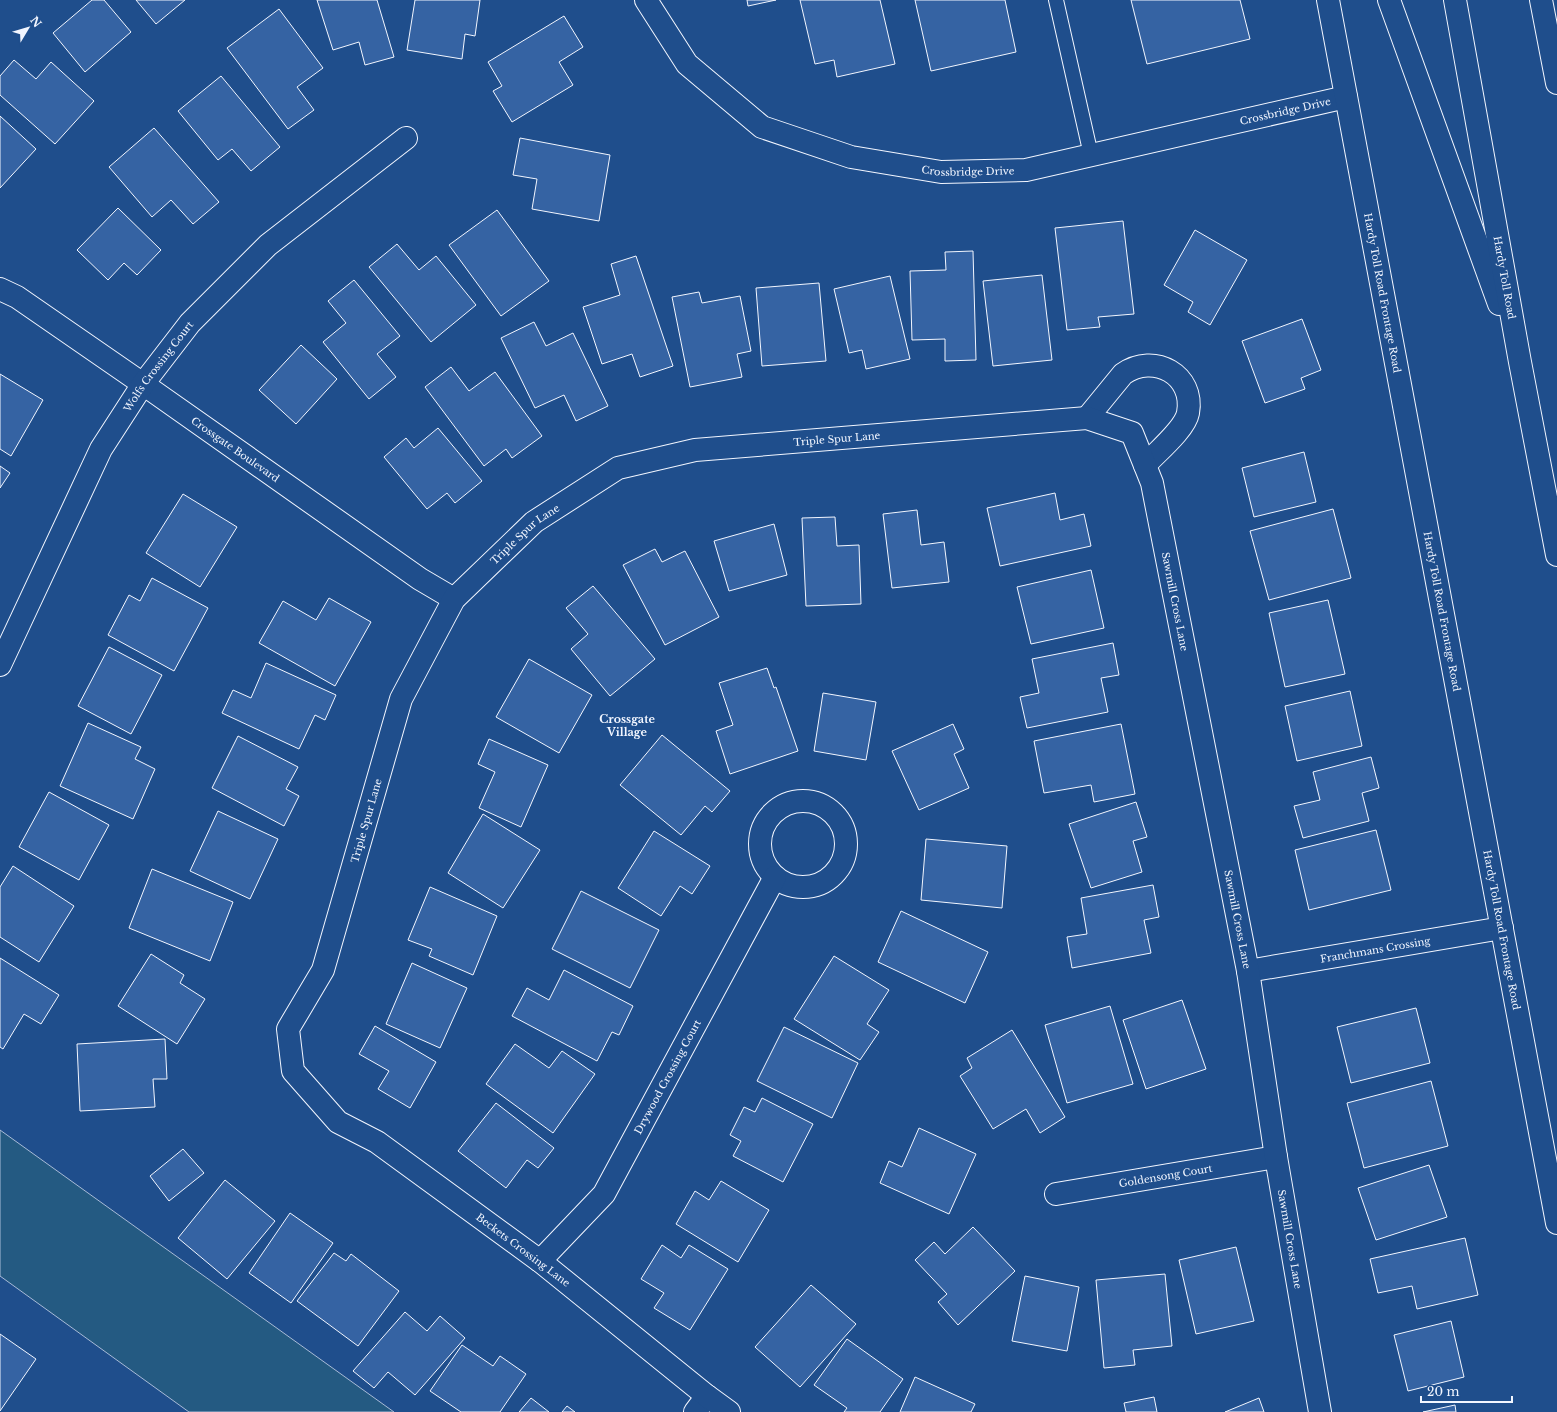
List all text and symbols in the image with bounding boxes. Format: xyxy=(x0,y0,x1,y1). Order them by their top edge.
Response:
north arrow xyxy=(8,8,48,48)
text: N xyxy=(27,13,45,31)
street label: Crossbridge Drive xyxy=(1238,94,1332,128)
street label: Crossbridge Drive xyxy=(921,162,1015,179)
street label: Hardy Toll Road Frontage Road xyxy=(1362,212,1404,374)
street label: Hardy Toll Road xyxy=(1491,235,1519,320)
street label: Wolfs Crossing Court xyxy=(120,318,196,415)
street label: Crossgate Boulevard xyxy=(189,414,282,485)
street label: Triple Spur Lane xyxy=(793,428,881,448)
street label: Triple Spur Lane xyxy=(488,501,562,567)
street label: Hardy Toll Road Frontage Road xyxy=(1421,530,1464,693)
street label: Sawmill Cross Lane xyxy=(1159,551,1191,652)
district label: Crossgate Village xyxy=(599,712,655,739)
street label: Triple Spur Lane xyxy=(348,777,384,864)
street label: Hardy Toll Road Frontage Road xyxy=(1481,849,1523,1011)
street label: Sawmill Cross Lane xyxy=(1222,869,1254,970)
street label: Franchmans Crossing xyxy=(1319,934,1432,965)
street label: Drywood Crossing Court xyxy=(631,1017,704,1136)
street label: Goldensong Court xyxy=(1118,1161,1213,1190)
street label: Sawmill Cross Lane xyxy=(1275,1188,1305,1290)
street label: Beckets Crossing Lane xyxy=(473,1210,573,1290)
scale bar xyxy=(1421,1378,1512,1404)
text: 20 m xyxy=(1427,1384,1459,1399)

